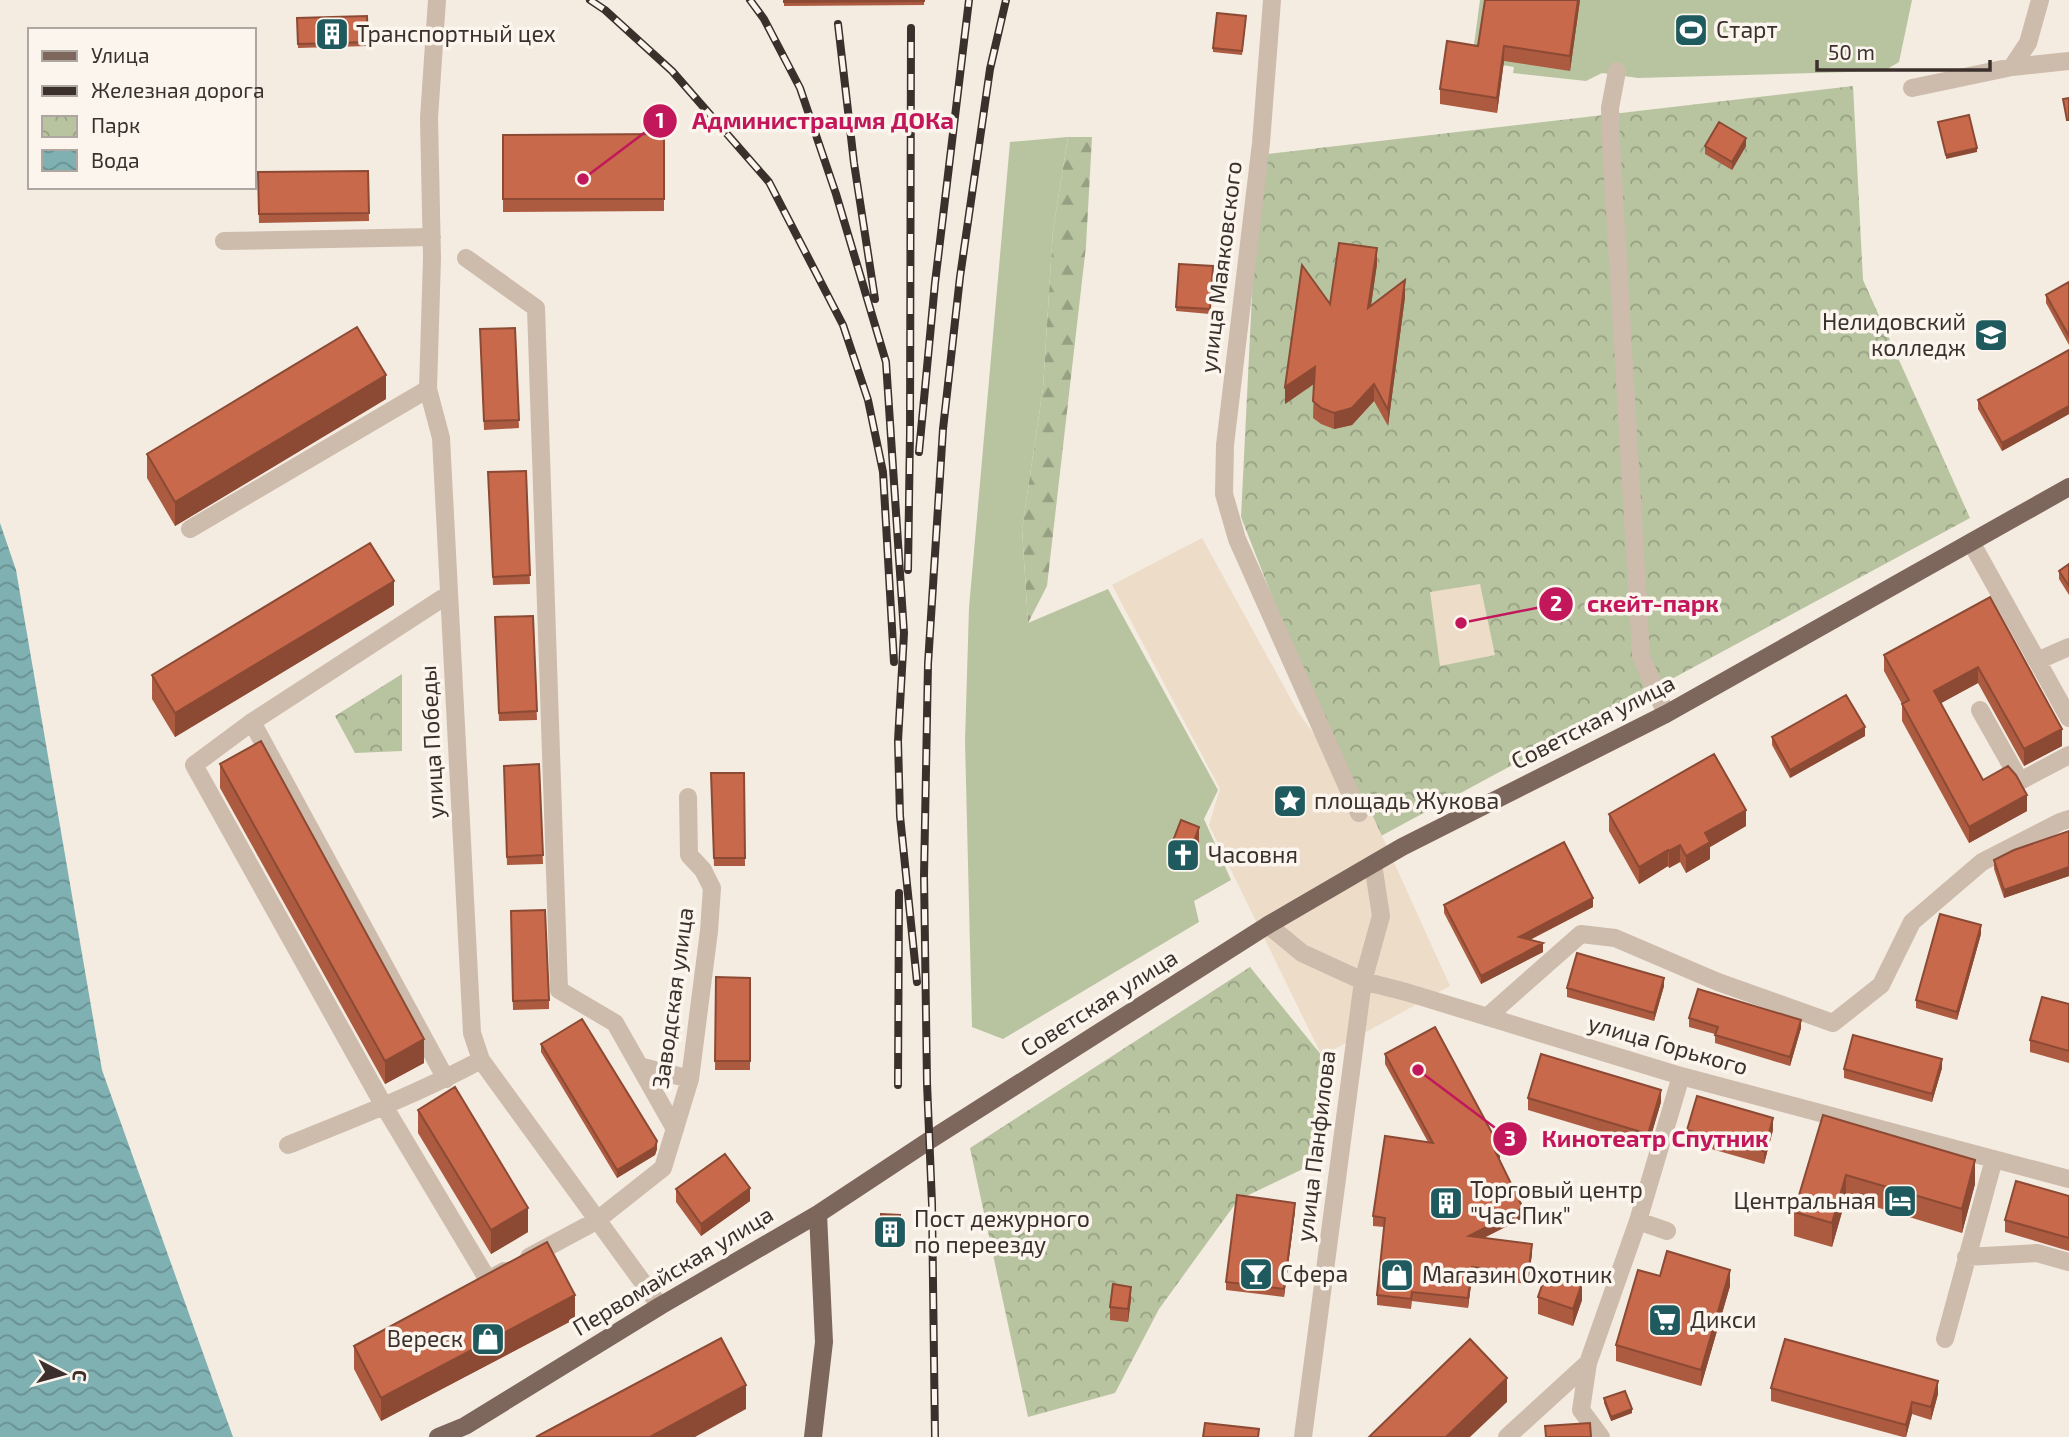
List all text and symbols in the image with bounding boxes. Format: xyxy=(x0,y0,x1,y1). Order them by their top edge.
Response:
sports icon: Старт xyxy=(1672,11,1710,49)
building icon: Транспортный цех xyxy=(313,15,351,53)
place label: Старт xyxy=(1716,15,1778,43)
place label: Транспортный цех xyxy=(356,19,556,47)
legend xyxy=(28,28,256,189)
scale bar xyxy=(1817,28,1990,72)
text: 50 m xyxy=(1828,39,1875,64)
text: Улица xyxy=(91,42,150,67)
text: Железная дорога xyxy=(91,77,264,102)
callout: Администрацмя ДОКа xyxy=(642,99,968,144)
text: Администрацмя ДОКа xyxy=(692,105,954,134)
text: 1 xyxy=(655,107,665,132)
text: Парк xyxy=(91,112,140,137)
text: Вода xyxy=(91,147,140,172)
street label: улица Маяковского xyxy=(1193,159,1248,374)
place label: Нелидовский колледж xyxy=(1822,307,1966,361)
school or university icon: Нелидовский колледж xyxy=(1972,316,2010,354)
callout: скейт-парк xyxy=(1538,581,1733,626)
text: скейт-парк xyxy=(1587,588,1719,617)
text: 2 xyxy=(1550,590,1562,615)
street label: улица Победы xyxy=(413,665,450,819)
street label: Советская улица xyxy=(1506,668,1680,775)
place icon: площадь Жукова xyxy=(1271,782,1309,820)
place label: площадь Жукова xyxy=(1314,786,1499,815)
church icon: Часовня xyxy=(1164,836,1202,874)
place label: Часовня xyxy=(1208,840,1298,868)
street label: Заводская улица xyxy=(645,906,700,1090)
street label: Советская улица xyxy=(1015,943,1183,1063)
street label: улица Горького xyxy=(1585,1008,1751,1081)
street label: улица Панфилова xyxy=(1289,1049,1342,1243)
callout: Кинотеатр Спутник xyxy=(1493,1117,1783,1162)
text: Кинотеатр Спутник xyxy=(1541,1123,1769,1152)
text: 3 xyxy=(1504,1125,1516,1150)
place label: Торговый центр "Час Пик" xyxy=(1470,1175,1643,1229)
hotel icon: Центральная xyxy=(1881,1182,1919,1220)
building icon: Торговый центр "Час Пик" xyxy=(1427,1184,1465,1222)
place label: Центральная xyxy=(1734,1186,1876,1214)
street label: Первомайская улица xyxy=(567,1199,778,1342)
place label: Пост дежурного по переезду xyxy=(914,1204,1090,1259)
building icon: Пост дежурного по переезду xyxy=(871,1213,909,1251)
bar icon: Сфера xyxy=(1237,1255,1275,1293)
shop icon: Магазин Охотник xyxy=(1378,1256,1416,1294)
place label: Сфера xyxy=(1280,1259,1348,1287)
place label: Магазин Охотник xyxy=(1422,1260,1612,1288)
supermarket icon: Дикси xyxy=(1646,1301,1684,1339)
place label: Дикси xyxy=(1690,1305,1757,1333)
shop icon: Вереск xyxy=(469,1320,507,1358)
place label: Вереск xyxy=(387,1324,463,1352)
north arrow xyxy=(28,1339,98,1409)
text: С xyxy=(68,1369,92,1383)

